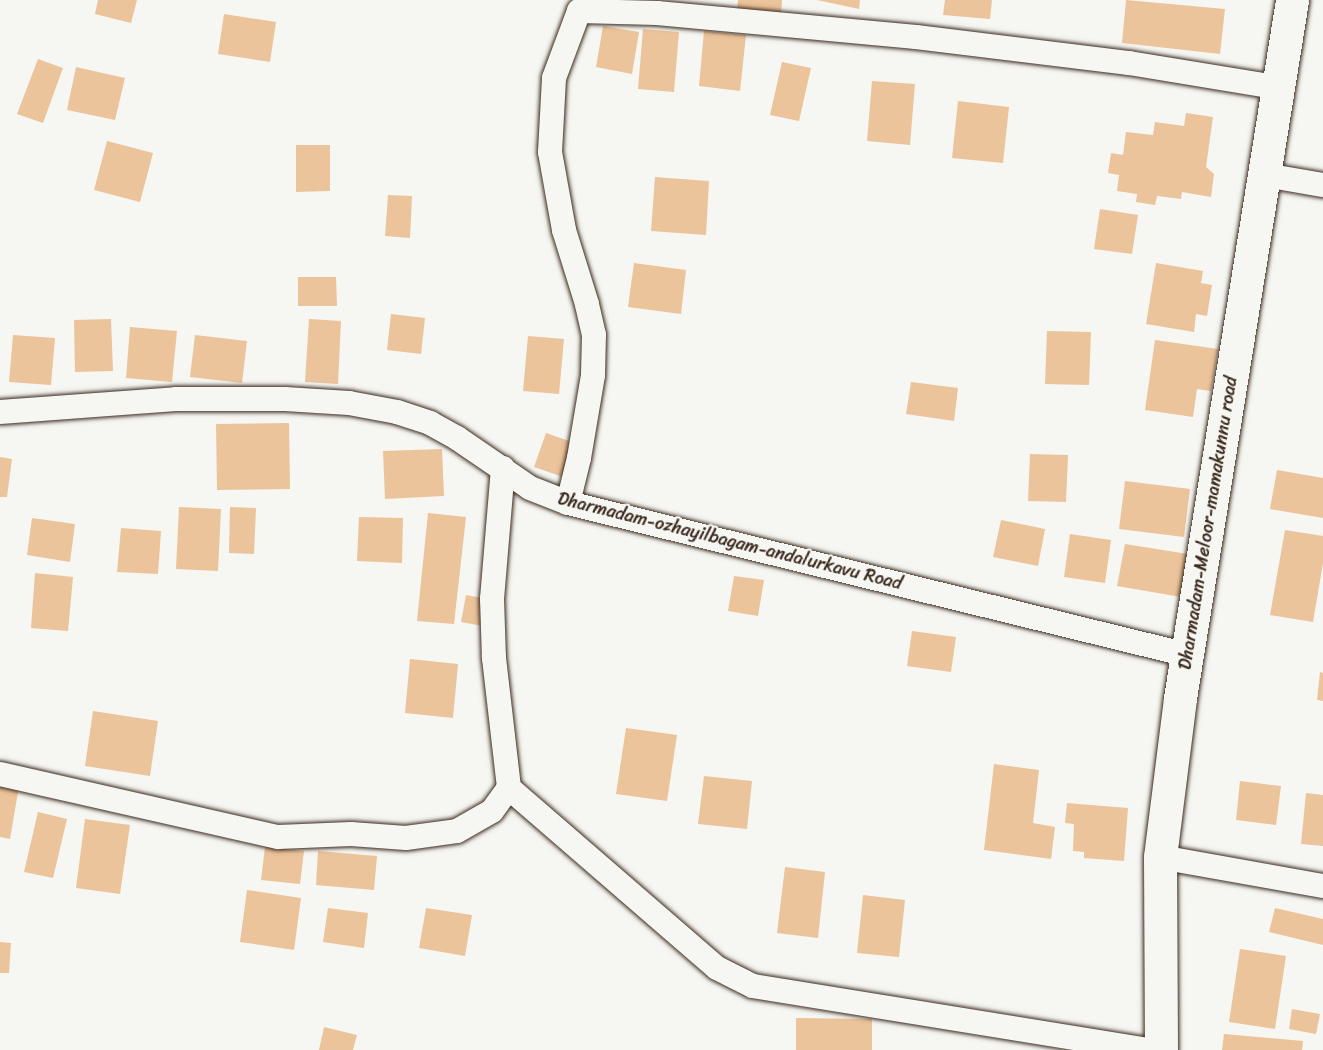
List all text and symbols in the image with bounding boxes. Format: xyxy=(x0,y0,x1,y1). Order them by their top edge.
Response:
street label: Dharmadam-Meloor-mamakunnu road xyxy=(1174,375,1242,671)
street label: Dharmadam-ozhayilbagam-andalurkavu Road xyxy=(556,488,904,594)

